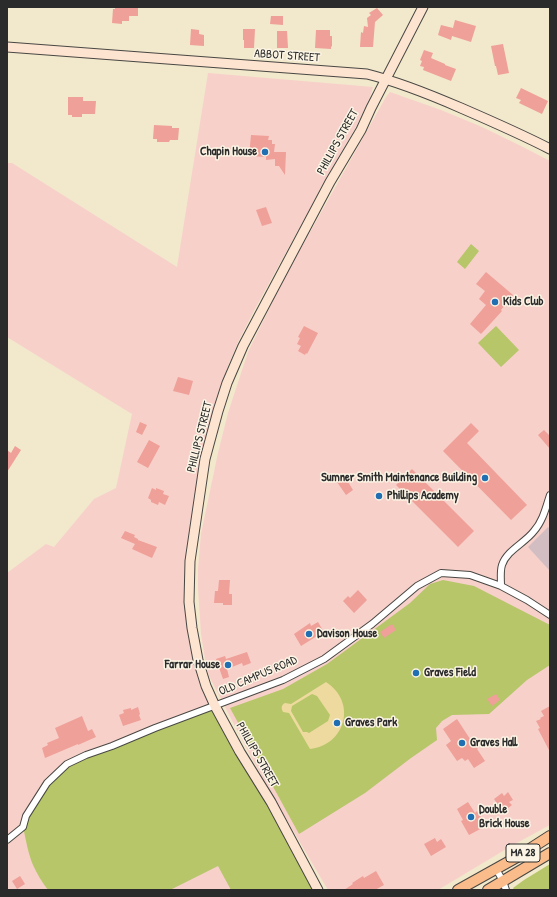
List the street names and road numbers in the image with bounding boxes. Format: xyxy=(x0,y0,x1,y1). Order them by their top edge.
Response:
street label: ABBOT STREET xyxy=(254,47,320,65)
street label: PHILLIPS STREET xyxy=(314,107,362,177)
street label: PHILLIPS STREET xyxy=(184,400,216,474)
street label: OLD CAMPUS ROAD xyxy=(217,653,299,699)
street label: PHILLIPS STREET xyxy=(233,720,281,790)
road number: MA 28 xyxy=(506,844,540,862)

